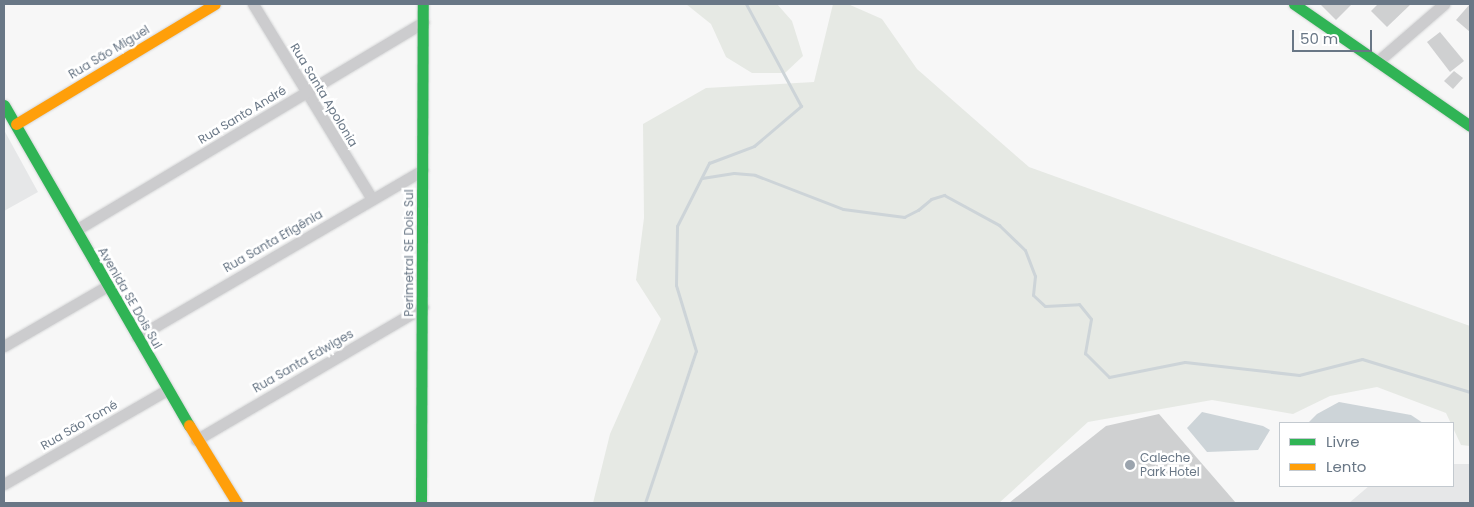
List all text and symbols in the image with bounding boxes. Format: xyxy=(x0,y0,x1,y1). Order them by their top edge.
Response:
scale bar xyxy=(1294,20,1374,52)
street label: Rua São Miguel xyxy=(66,22,152,82)
text: 50 m xyxy=(1300,28,1338,49)
street label: Rua Santa Apolonia xyxy=(287,41,361,149)
street label: Rua Santo André xyxy=(195,83,289,147)
street label: Perimetral SE Dois Sul xyxy=(402,189,416,317)
street label: Rua Santa Efigênia xyxy=(221,207,325,275)
street label: Avenida SE Dois Sul xyxy=(95,245,165,351)
street label: Rua Santa Edwiges xyxy=(250,326,356,396)
street label: Rua São Tomé xyxy=(38,397,120,453)
legend xyxy=(1279,422,1454,487)
text: Livre xyxy=(1326,431,1359,452)
place label: Caleche Park Hotel xyxy=(1140,451,1200,479)
text: Lento xyxy=(1326,456,1366,477)
marker: Caleche Park Hotel xyxy=(1124,459,1136,471)

